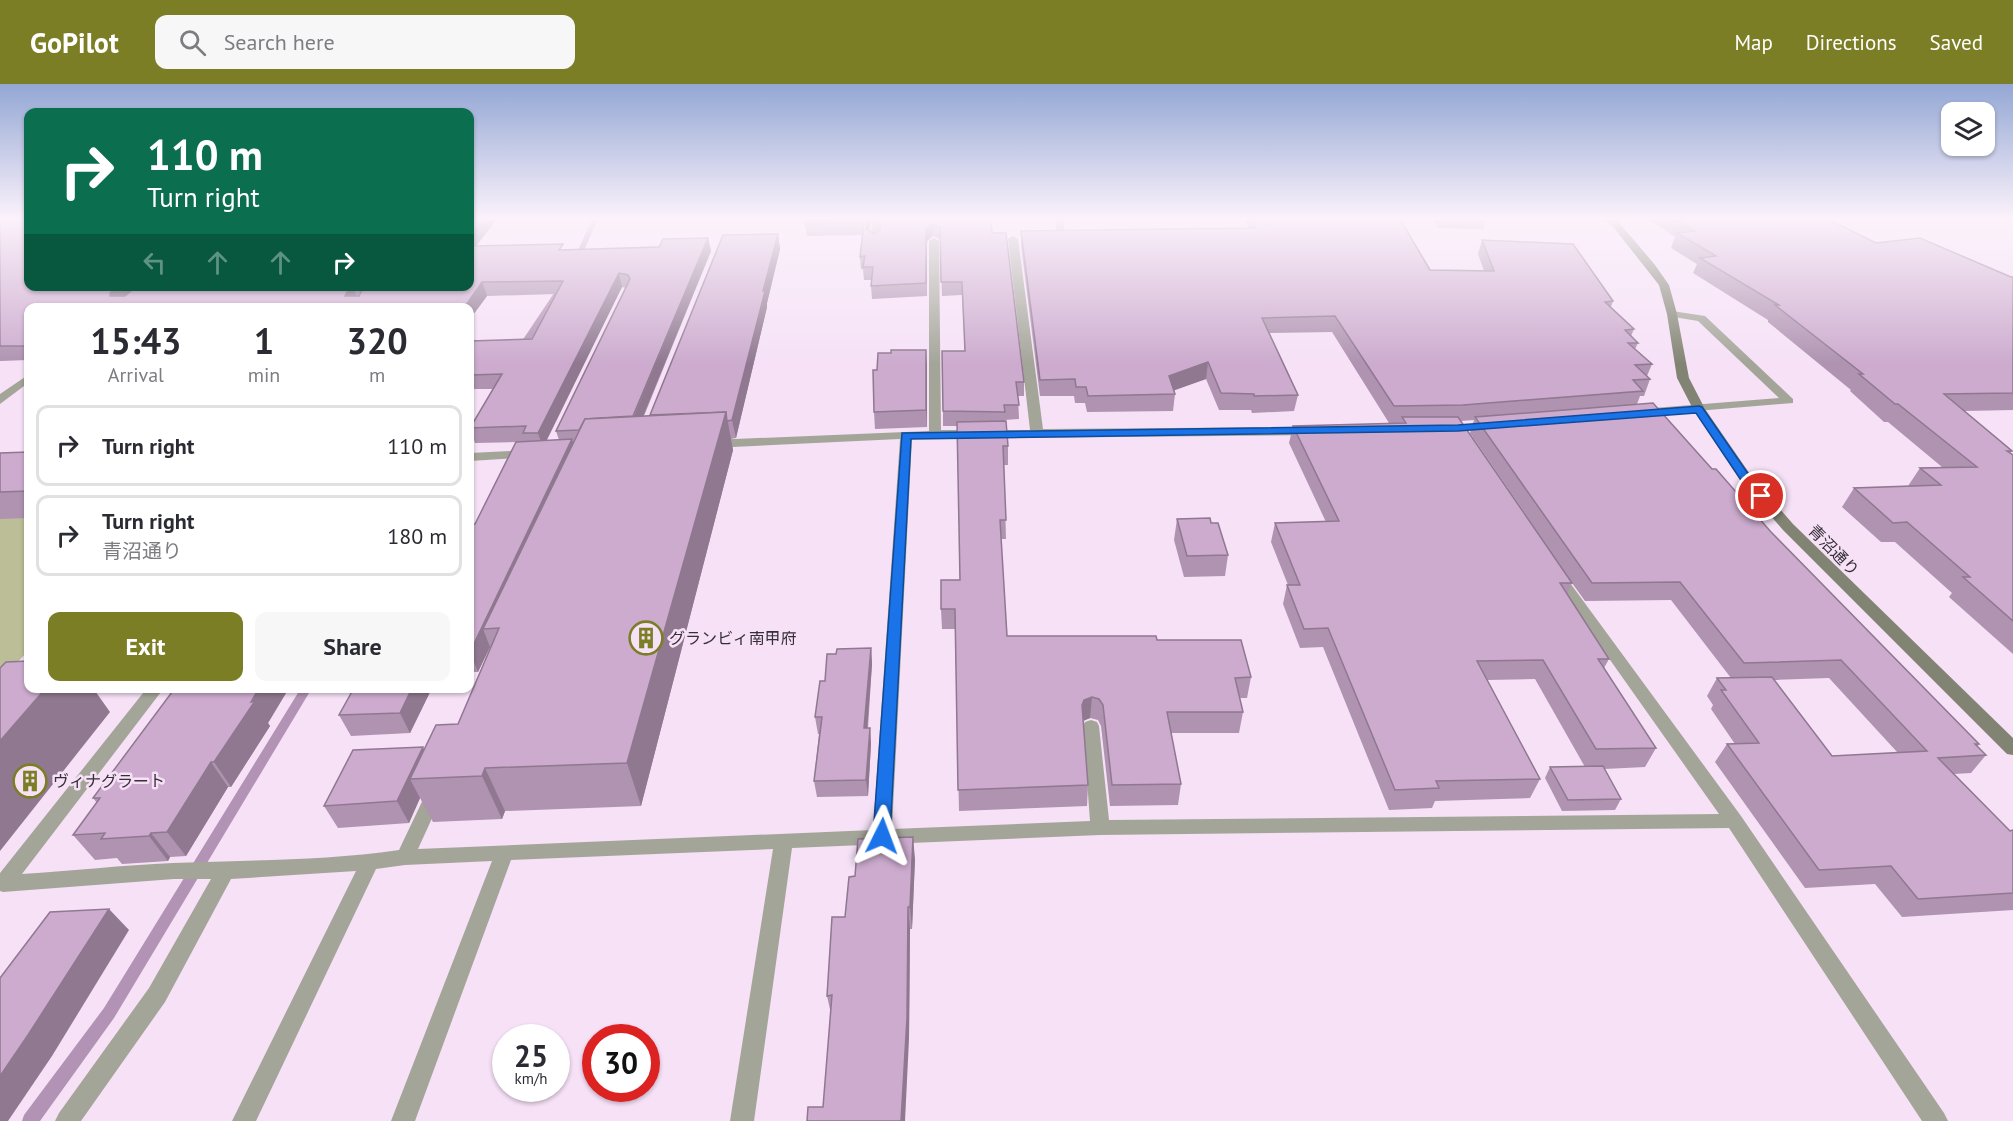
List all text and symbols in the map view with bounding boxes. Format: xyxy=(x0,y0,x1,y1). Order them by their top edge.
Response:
search box xyxy=(155,15,575,69)
text: GoPilot xyxy=(30,24,119,61)
icon: search xyxy=(176,26,209,59)
text: Search here xyxy=(224,28,335,56)
text: Map xyxy=(1734,29,1773,56)
text: Directions xyxy=(1806,29,1897,56)
text: Saved xyxy=(1930,29,1983,56)
map controls xyxy=(1941,102,1995,156)
button: layers xyxy=(1941,102,1995,156)
text: 110 m xyxy=(147,127,263,182)
icon: right xyxy=(48,132,126,210)
text: Turn right xyxy=(147,180,260,214)
icon: left xyxy=(138,246,171,279)
icon: ahead xyxy=(201,246,234,279)
icon: ahead xyxy=(264,246,297,279)
icon: right xyxy=(327,246,360,279)
text: 15:43 xyxy=(90,317,182,364)
text: 1 xyxy=(254,317,274,364)
text: 320 xyxy=(347,317,408,364)
text: Arrival xyxy=(108,362,164,388)
text: min xyxy=(248,362,280,388)
text: m xyxy=(369,362,385,388)
icon: right xyxy=(51,429,84,462)
text: Turn right xyxy=(102,432,194,460)
text: 110 m xyxy=(387,432,447,460)
pin xyxy=(1735,470,1786,521)
icon: arrive xyxy=(1744,479,1777,512)
text: Turn right xyxy=(102,507,194,535)
icon: right xyxy=(51,519,84,552)
street label: 青沼通り xyxy=(1804,520,1864,580)
text: 180 m xyxy=(387,522,447,550)
text: 青沼通り xyxy=(102,538,182,564)
button: Exit xyxy=(48,612,243,681)
button: Share xyxy=(255,612,450,681)
building icon: グランビィ南甲府 xyxy=(628,620,664,656)
place label: グランビィ南甲府 xyxy=(669,628,797,648)
building icon: ヴィナグラート xyxy=(12,763,48,799)
place label: ヴィナグラート xyxy=(53,771,165,791)
position arrow xyxy=(850,804,914,868)
speed limit sign: 30 xyxy=(582,1024,660,1102)
text: 25 xyxy=(514,1036,548,1075)
text: km/h xyxy=(515,1069,547,1088)

